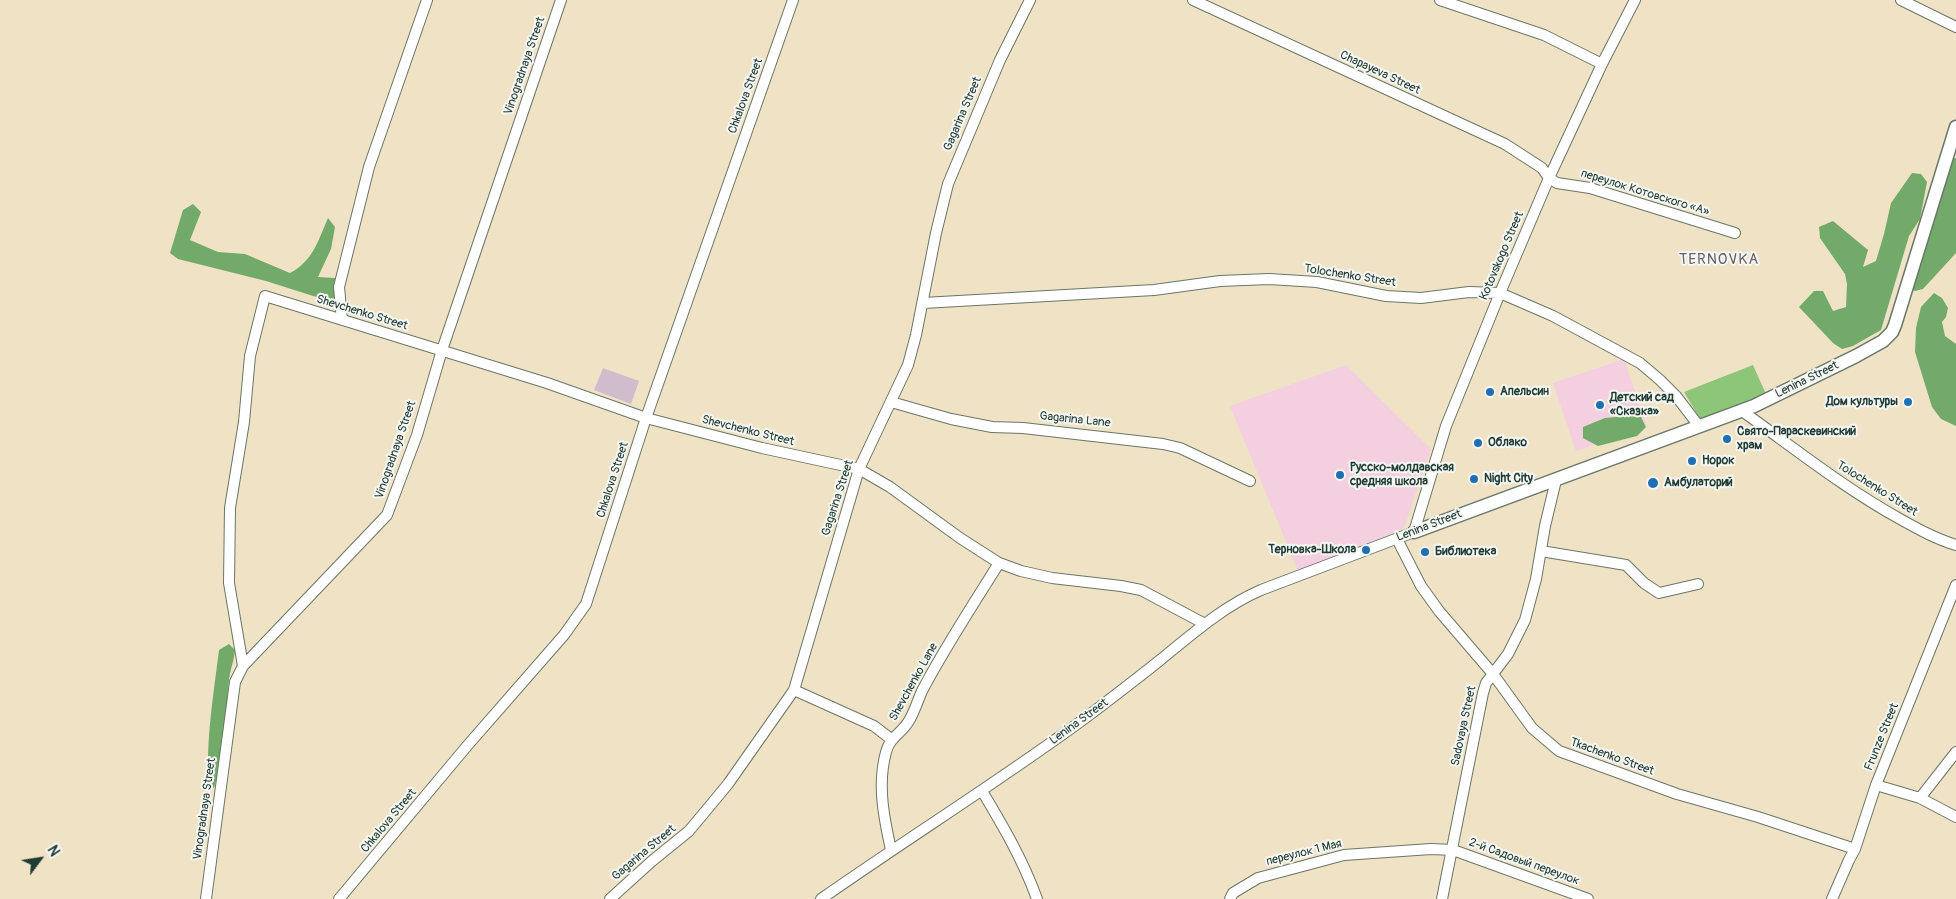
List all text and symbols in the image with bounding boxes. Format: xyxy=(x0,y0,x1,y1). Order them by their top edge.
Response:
street label: Vinogradnaya Street xyxy=(501,15,549,117)
street label: Chapayeva Street xyxy=(1338,48,1422,98)
street label: Chkalova Street xyxy=(726,56,766,136)
street label: Gagarina Street xyxy=(941,75,985,153)
street label: переулок Котовского «А» xyxy=(1579,167,1711,219)
street label: Kotovskogo Street xyxy=(1477,210,1527,302)
district label: TERNOVKA xyxy=(1678,251,1760,269)
street label: Tolochenko Street xyxy=(1303,262,1397,290)
street label: Shevchenko Street xyxy=(315,292,409,334)
street label: Lenina Street xyxy=(1773,358,1841,402)
place label: Апельсин xyxy=(1500,385,1549,399)
marker: Апельсин xyxy=(1484,386,1496,398)
place label: Детский сад «Сказка» xyxy=(1610,391,1674,419)
place label: Дом культуры xyxy=(1826,395,1898,409)
marker: Дом культуры xyxy=(1902,396,1914,408)
street label: Vinogradnaya Street xyxy=(372,399,420,501)
marker: Детский сад «Сказка» xyxy=(1594,399,1606,411)
street label: Gagarina Lane xyxy=(1039,409,1111,431)
street label: Shevchenko Street xyxy=(700,413,796,449)
place label: Свято-Параскевинский храм xyxy=(1737,425,1856,453)
marker: Свято-Параскевинский храм xyxy=(1721,433,1733,445)
place label: Облако xyxy=(1488,436,1527,450)
marker: Облако xyxy=(1472,437,1484,449)
street label: Chkalova Street xyxy=(594,440,632,520)
place label: Норок xyxy=(1702,454,1734,468)
marker: Норок xyxy=(1686,455,1698,467)
street label: Gagarina Street xyxy=(819,458,857,538)
street label: Tolochenko Street xyxy=(1834,458,1920,520)
place label: Русско-молдавская средняя школа xyxy=(1350,461,1454,489)
marker: Русско-молдавская средняя школа xyxy=(1334,469,1346,481)
place label: Night City xyxy=(1484,472,1533,486)
marker: Night City xyxy=(1468,473,1480,485)
marker: Амбулаторий xyxy=(1646,476,1660,490)
place label: Амбулаторий xyxy=(1664,476,1733,490)
street label: Lenina Street xyxy=(1394,507,1464,545)
place label: Терновка-Школа xyxy=(1268,543,1356,557)
marker: Терновка-Школа xyxy=(1360,544,1372,556)
place label: Библиотека xyxy=(1435,545,1496,559)
marker: Библиотека xyxy=(1419,546,1431,558)
street label: Shevchenko Lane xyxy=(887,641,941,723)
street label: Sadovaya Street xyxy=(1448,685,1480,767)
street label: Lenina Street xyxy=(1047,696,1111,748)
street label: Frunze Street xyxy=(1862,701,1902,773)
street label: Tkachenko Street xyxy=(1568,735,1656,779)
street label: Vinogradnaya Street xyxy=(191,757,219,861)
street label: Chkalova Street xyxy=(358,786,420,856)
street label: Gagarina Street xyxy=(609,822,679,884)
north arrow xyxy=(15,834,65,884)
street label: 2-й Садовый переулок xyxy=(1467,835,1581,889)
street label: переулок 1 Мая xyxy=(1265,837,1343,869)
text: N xyxy=(44,843,63,859)

